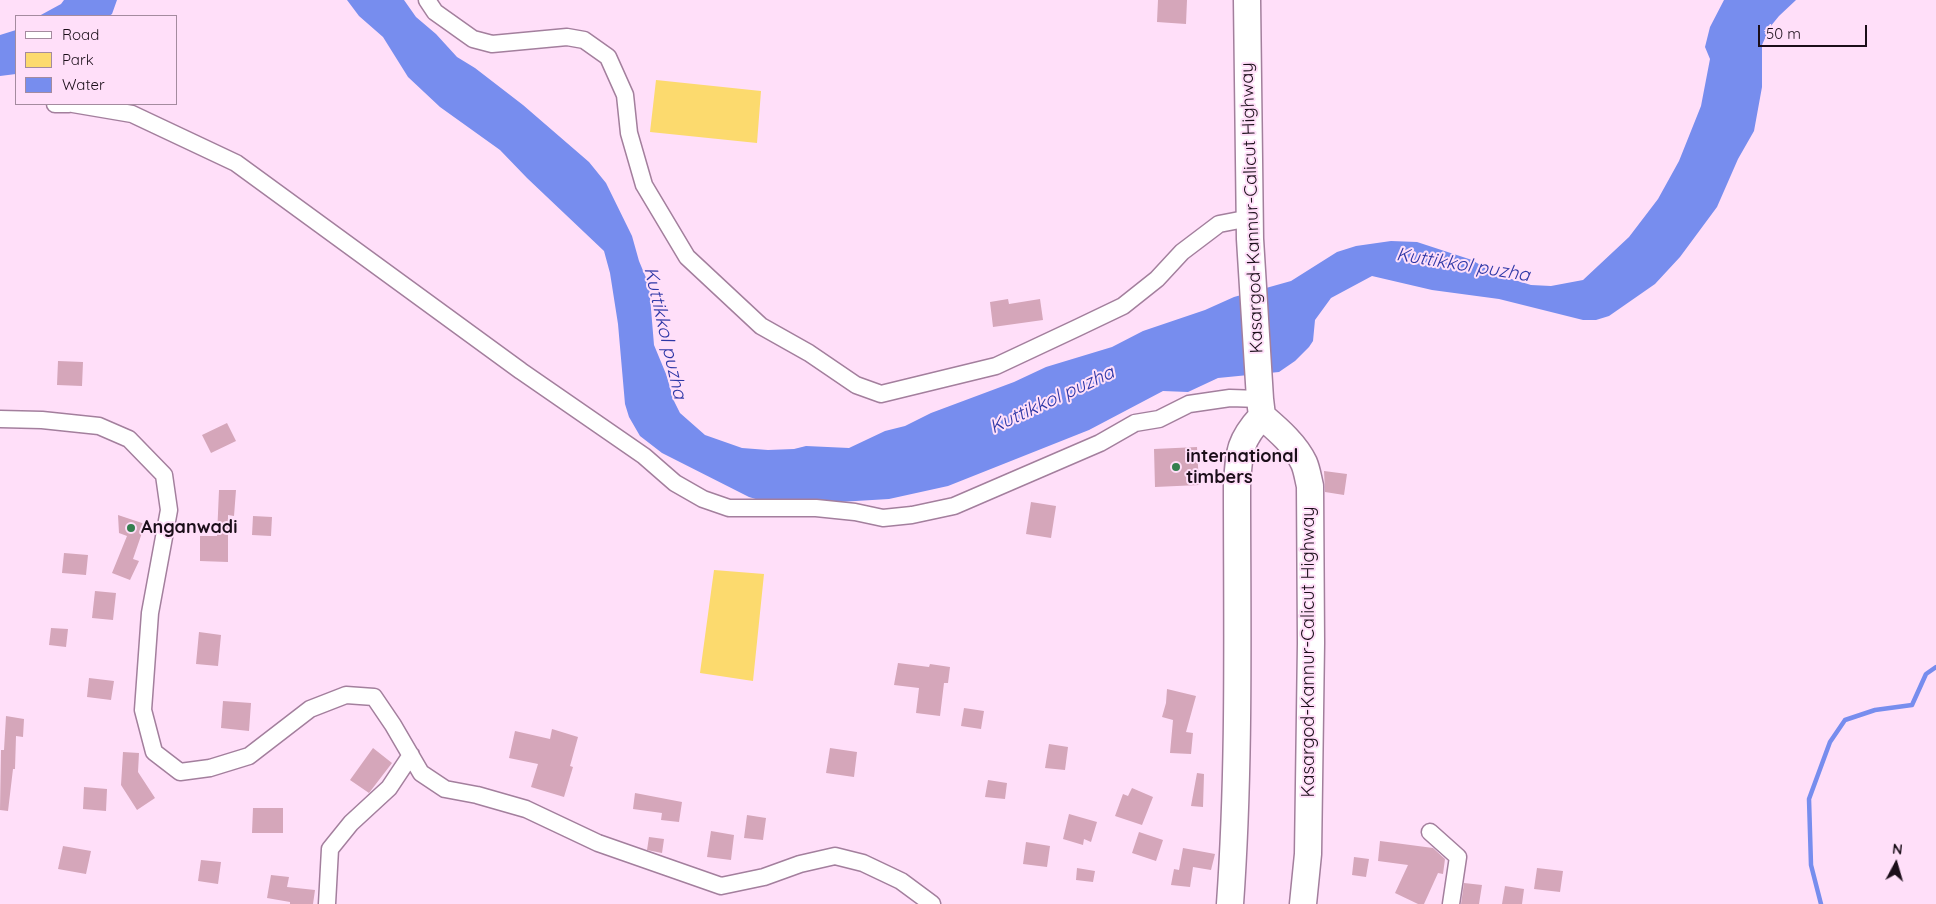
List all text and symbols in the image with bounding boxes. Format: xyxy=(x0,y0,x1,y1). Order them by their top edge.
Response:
legend xyxy=(15,15,178,105)
scale bar xyxy=(1761,15,1870,47)
text: 50 m xyxy=(1766,24,1801,43)
text: Road xyxy=(62,25,99,44)
text: Park xyxy=(62,50,94,69)
street label: Kasargod-Kannur-Calicut Highway xyxy=(1236,62,1268,354)
text: Water xyxy=(62,75,105,94)
water label: Kuttikkol puzha xyxy=(1395,243,1531,287)
water label: Kuttikkol puzha xyxy=(639,265,691,401)
water label: Kuttikkol puzha xyxy=(986,361,1118,439)
place label: international timbers xyxy=(1186,446,1298,488)
marker: international timbers xyxy=(1170,461,1182,473)
street label: Kasargod-Kannur-Calicut Highway xyxy=(1298,506,1320,798)
place label: Anganwadi xyxy=(141,517,237,539)
marker: Anganwadi xyxy=(125,522,137,534)
north arrow xyxy=(1871,839,1921,889)
text: N xyxy=(1891,840,1904,859)

